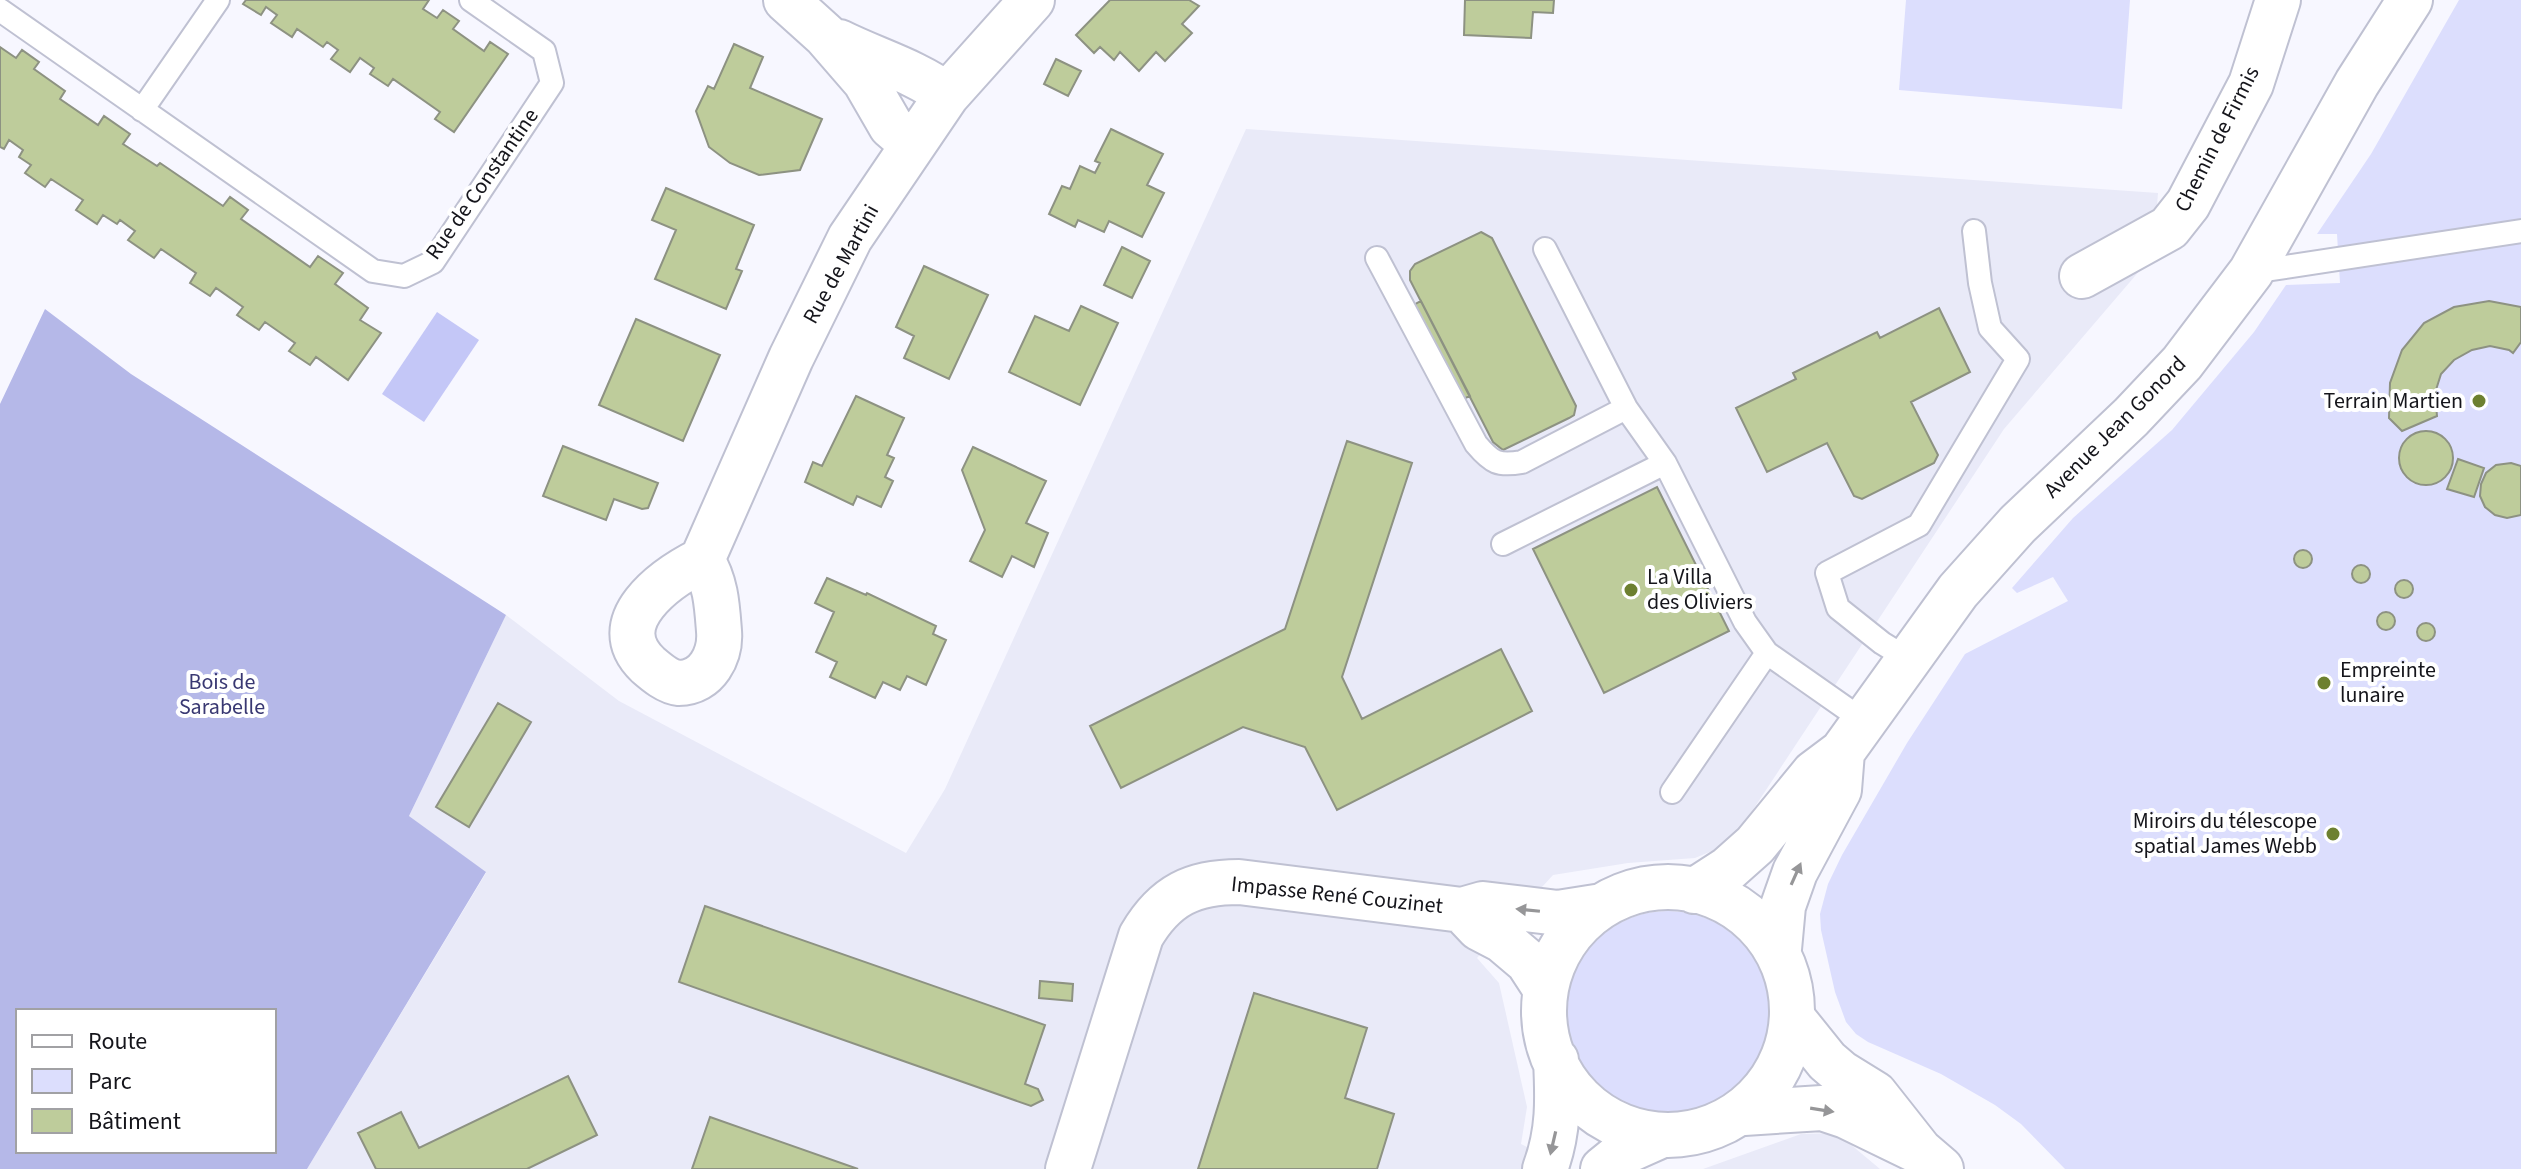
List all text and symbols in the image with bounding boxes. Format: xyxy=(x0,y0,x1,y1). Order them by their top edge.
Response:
street label: Chemin de Firmis xyxy=(2166,61,2268,217)
street label: Rue de Constantine xyxy=(418,102,546,266)
street label: Rue de Martini xyxy=(795,198,887,330)
street label: Avenue Jean Gonord xyxy=(2037,349,2193,505)
place label: Terrain Martien xyxy=(2324,385,2463,417)
marker: Terrain Martien xyxy=(2470,392,2488,410)
place label: La Villa des Oliviers xyxy=(1647,561,1753,618)
marker: La Villa des Oliviers xyxy=(1622,581,1640,599)
place label: Empreinte lunaire xyxy=(2340,654,2436,711)
park label: Bois de Sarabelle xyxy=(179,666,265,723)
marker: Empreinte lunaire xyxy=(2315,674,2333,692)
place label: Miroirs du télescope spatial James Webb xyxy=(2133,805,2317,862)
marker: Miroirs du télescope spatial James Webb xyxy=(2324,825,2342,843)
one-way arrow xyxy=(1789,862,1803,885)
street label: Impasse René Couzinet xyxy=(1230,868,1445,922)
one-way arrow xyxy=(1515,903,1540,916)
legend xyxy=(16,1009,276,1153)
text: Route xyxy=(88,1024,147,1059)
text: Parc xyxy=(88,1064,132,1099)
text: Bâtiment xyxy=(88,1104,181,1139)
one-way arrow xyxy=(1809,1104,1834,1117)
one-way arrow xyxy=(1546,1130,1559,1155)

